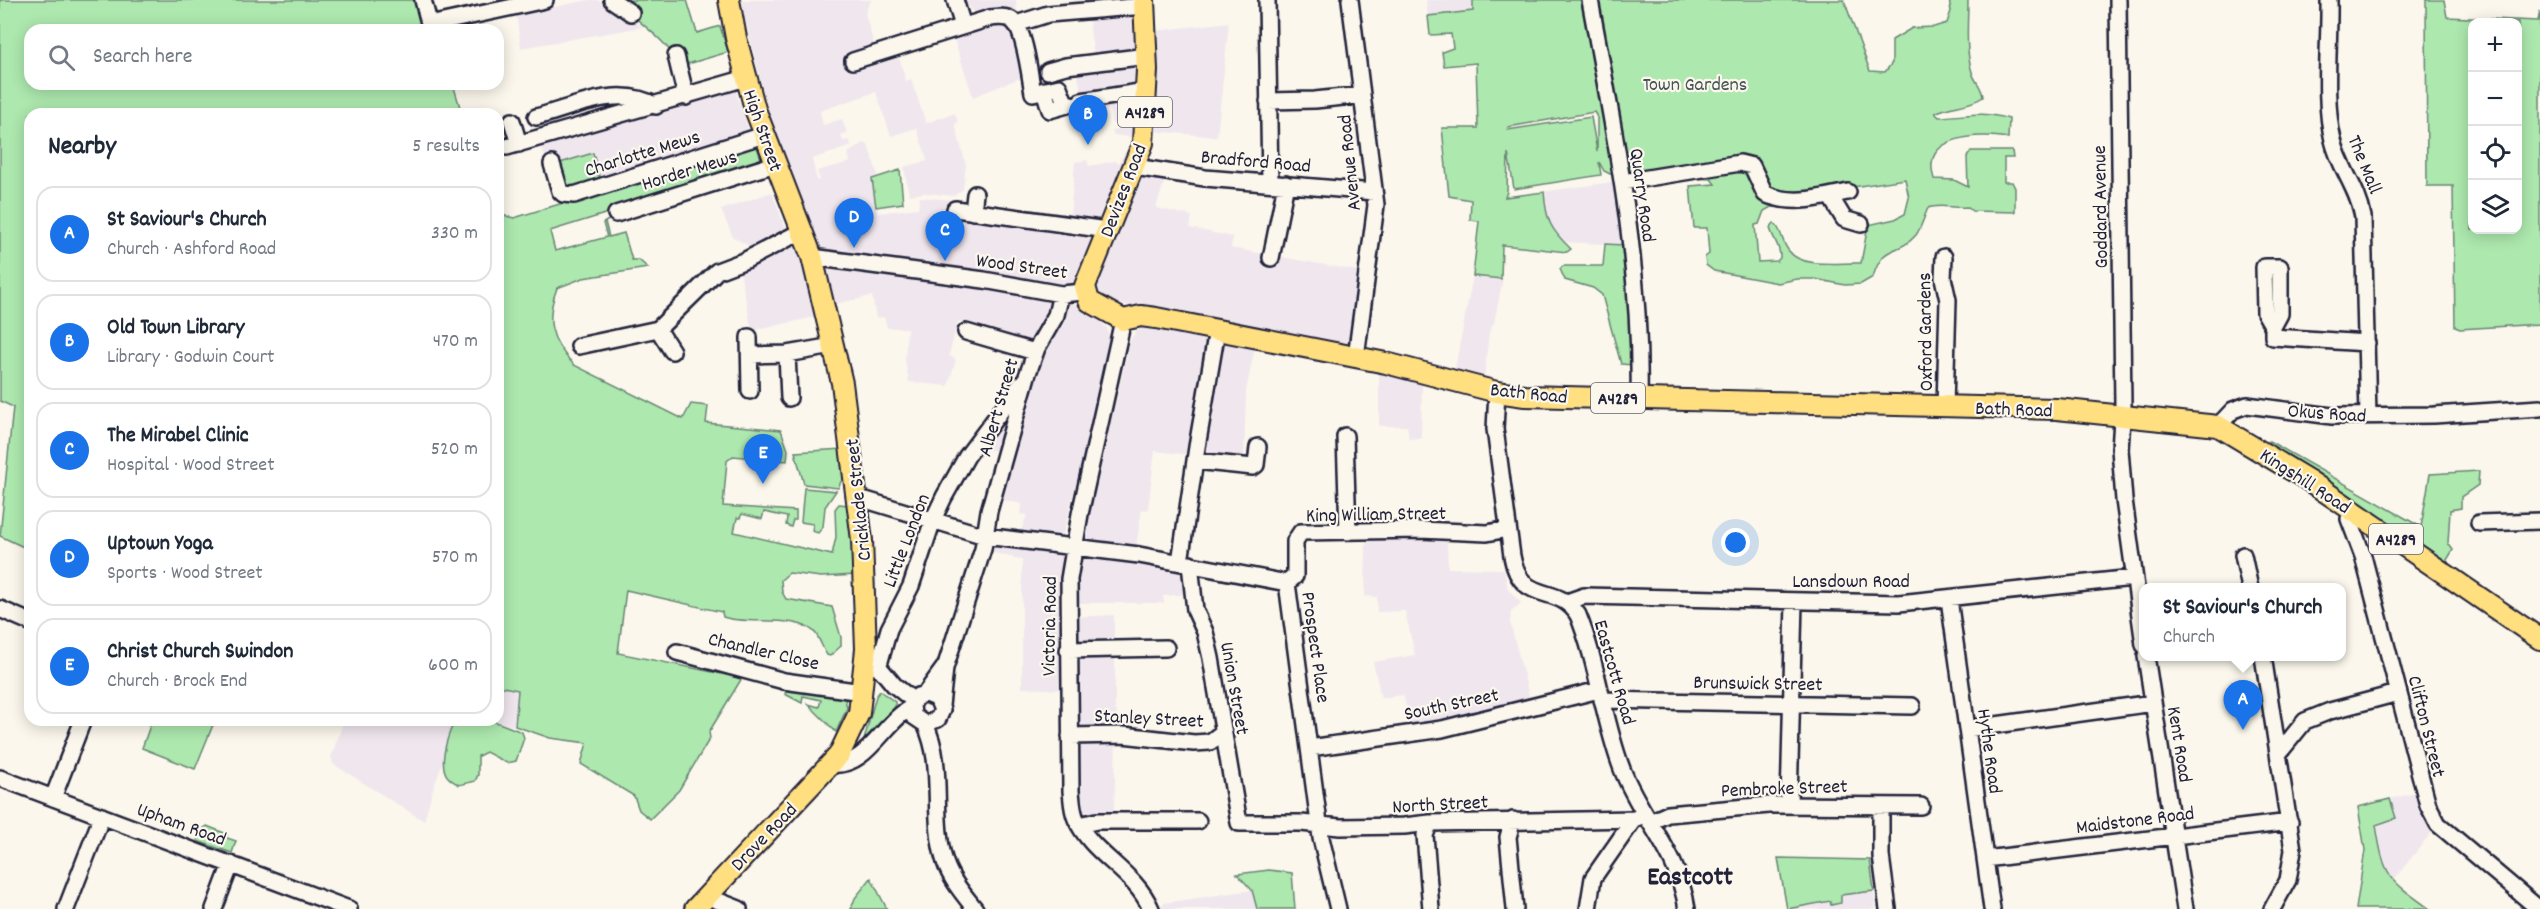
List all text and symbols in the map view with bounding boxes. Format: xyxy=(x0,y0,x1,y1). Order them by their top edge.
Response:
map controls xyxy=(2468,18,2522,234)
button: + xyxy=(2468,18,2522,72)
search box xyxy=(24,24,504,90)
icon: search xyxy=(45,41,78,74)
text: Search here xyxy=(93,42,192,73)
park label: Town Gardens xyxy=(1643,72,1747,100)
button: − xyxy=(2468,72,2522,126)
street label: High Street xyxy=(734,86,788,176)
pin: B xyxy=(1068,96,1108,145)
road number: A4289 xyxy=(1118,97,1172,127)
street label: Avenue Road xyxy=(1332,113,1370,212)
street label: Charlotte Mews xyxy=(582,124,704,186)
button: locate xyxy=(2468,126,2522,180)
text: Nearby xyxy=(48,129,116,166)
street label: The Mall xyxy=(2339,132,2388,199)
text: 5 results xyxy=(412,133,480,161)
street label: Devizes Road xyxy=(1094,140,1155,242)
street label: Horder Mews xyxy=(639,144,741,200)
street label: Bradford Road xyxy=(1200,144,1312,182)
street label: Goddard Avenue xyxy=(2087,145,2117,269)
street label: Quarry Road xyxy=(1621,147,1661,244)
button: layers xyxy=(2468,180,2522,234)
pin: D xyxy=(834,198,874,248)
text: St Saviour's Church xyxy=(107,205,267,236)
pin: C xyxy=(926,212,964,261)
text: A xyxy=(64,220,75,248)
text: 330 m xyxy=(431,220,478,248)
text: Church · Ashford Road xyxy=(107,236,276,264)
street label: Wood Street xyxy=(974,248,1069,288)
street label: Oxford Gardens xyxy=(1912,272,1942,392)
text: Old Town Library xyxy=(107,313,244,344)
text: B xyxy=(65,328,74,356)
text: 470 m xyxy=(433,328,478,356)
text: Library · Godwin Court xyxy=(107,344,275,372)
street label: Albert Street xyxy=(972,355,1027,460)
street label: Bath Road xyxy=(1489,377,1569,413)
road number: A4289 xyxy=(1591,383,1645,413)
street label: Bath Road xyxy=(1975,396,2053,426)
street label: Okus Road xyxy=(2287,398,2367,432)
text: The Mirabel Clinic xyxy=(107,421,249,452)
pin: E xyxy=(744,434,783,484)
text: C xyxy=(65,436,74,464)
text: 520 m xyxy=(431,436,478,464)
street label: Cricklade Street xyxy=(840,437,880,562)
street label: Kingshill Road xyxy=(2253,443,2355,522)
text: Hospital · Wood Street xyxy=(107,452,275,480)
street label: Little London xyxy=(877,490,939,592)
street label: King William Street xyxy=(1306,501,1446,531)
road number: A4289 xyxy=(2369,524,2423,554)
your location xyxy=(1721,528,1750,557)
text: Uptown Yoga xyxy=(107,529,213,560)
text: D xyxy=(64,544,75,572)
text: 570 m xyxy=(432,544,478,572)
text: Sports · Wood Street xyxy=(107,560,263,588)
street label: Lansdown Road xyxy=(1792,569,1910,597)
street label: Victoria Road xyxy=(1036,576,1066,676)
popup xyxy=(2139,583,2346,661)
street label: Prospect Place xyxy=(1292,590,1336,705)
text: St Saviour's Church xyxy=(2163,593,2322,624)
street label: Eastcott Road xyxy=(1585,617,1641,729)
text: Church xyxy=(2163,624,2215,652)
street label: Chandler Close xyxy=(705,627,822,679)
text: Christ Church Swindon xyxy=(107,637,293,668)
street label: Union Street xyxy=(1211,640,1255,737)
text: E xyxy=(65,652,74,680)
text: 600 m xyxy=(428,652,478,680)
text: Church · Brock End xyxy=(107,668,247,696)
street label: Brunswick Street xyxy=(1693,670,1823,700)
street label: Clifton Street xyxy=(2399,673,2451,781)
pin: A xyxy=(2224,680,2262,730)
street label: South Street xyxy=(1402,682,1502,730)
street label: Stanley Street xyxy=(1093,703,1204,737)
street label: Kent Road xyxy=(2158,704,2198,785)
street label: Hythe Road xyxy=(1968,707,2008,796)
street label: Pembroke Street xyxy=(1720,774,1848,806)
street label: North Street xyxy=(1392,790,1489,822)
street label: Upham Road xyxy=(132,797,230,855)
street label: Drove Road xyxy=(725,798,805,879)
street label: Maidstone Road xyxy=(2075,801,2196,843)
district label: Eastcott xyxy=(1647,860,1733,897)

